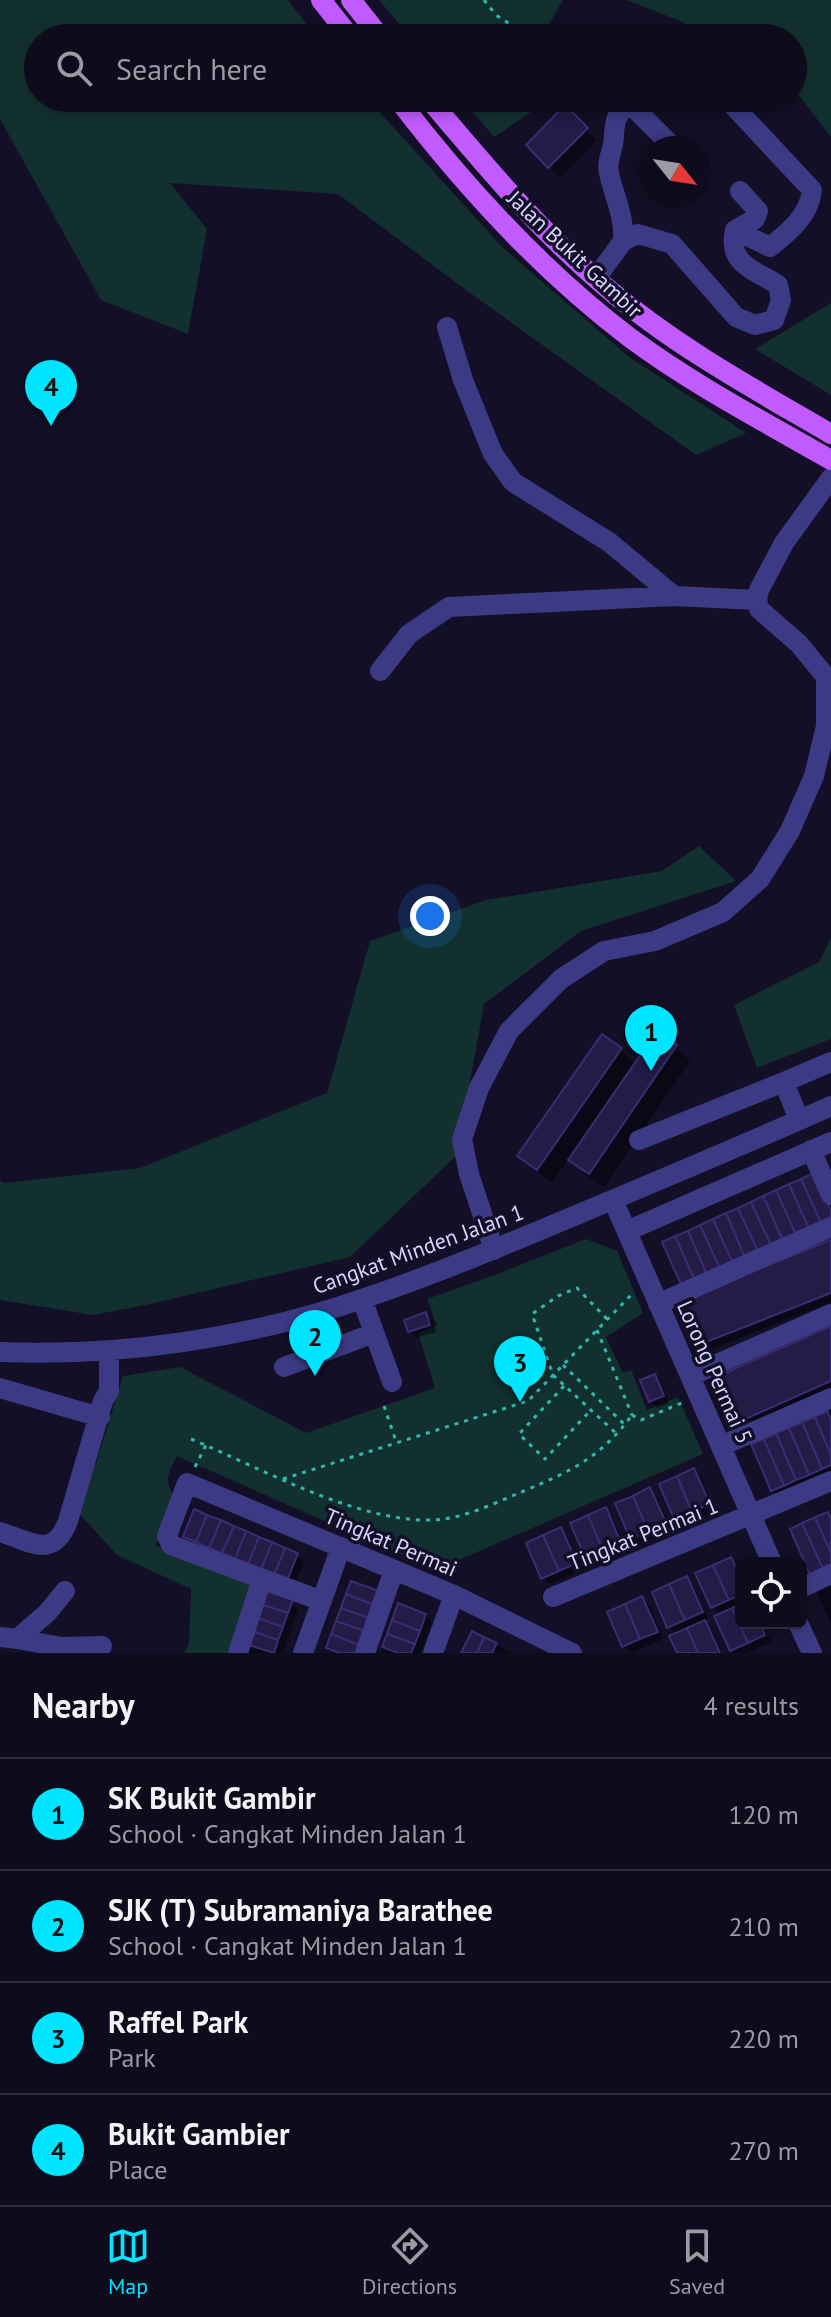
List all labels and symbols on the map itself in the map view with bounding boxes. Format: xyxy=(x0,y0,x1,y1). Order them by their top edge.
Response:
north arrow xyxy=(639,136,711,208)
street label: Jalan Bukit Gambir xyxy=(501,184,649,324)
pin: 4 xyxy=(25,360,77,426)
your location xyxy=(410,896,450,936)
pin: 1 xyxy=(625,1005,677,1071)
street label: Cangkat Minden Jalan 1 xyxy=(309,1198,527,1300)
street label: Lorong Permai 5 xyxy=(671,1296,759,1448)
pin: 2 xyxy=(289,1310,341,1376)
pin: 3 xyxy=(494,1336,546,1402)
street label: Tingkat Permai 1 xyxy=(564,1491,722,1577)
street label: Tingkat Permai xyxy=(320,1501,462,1583)

